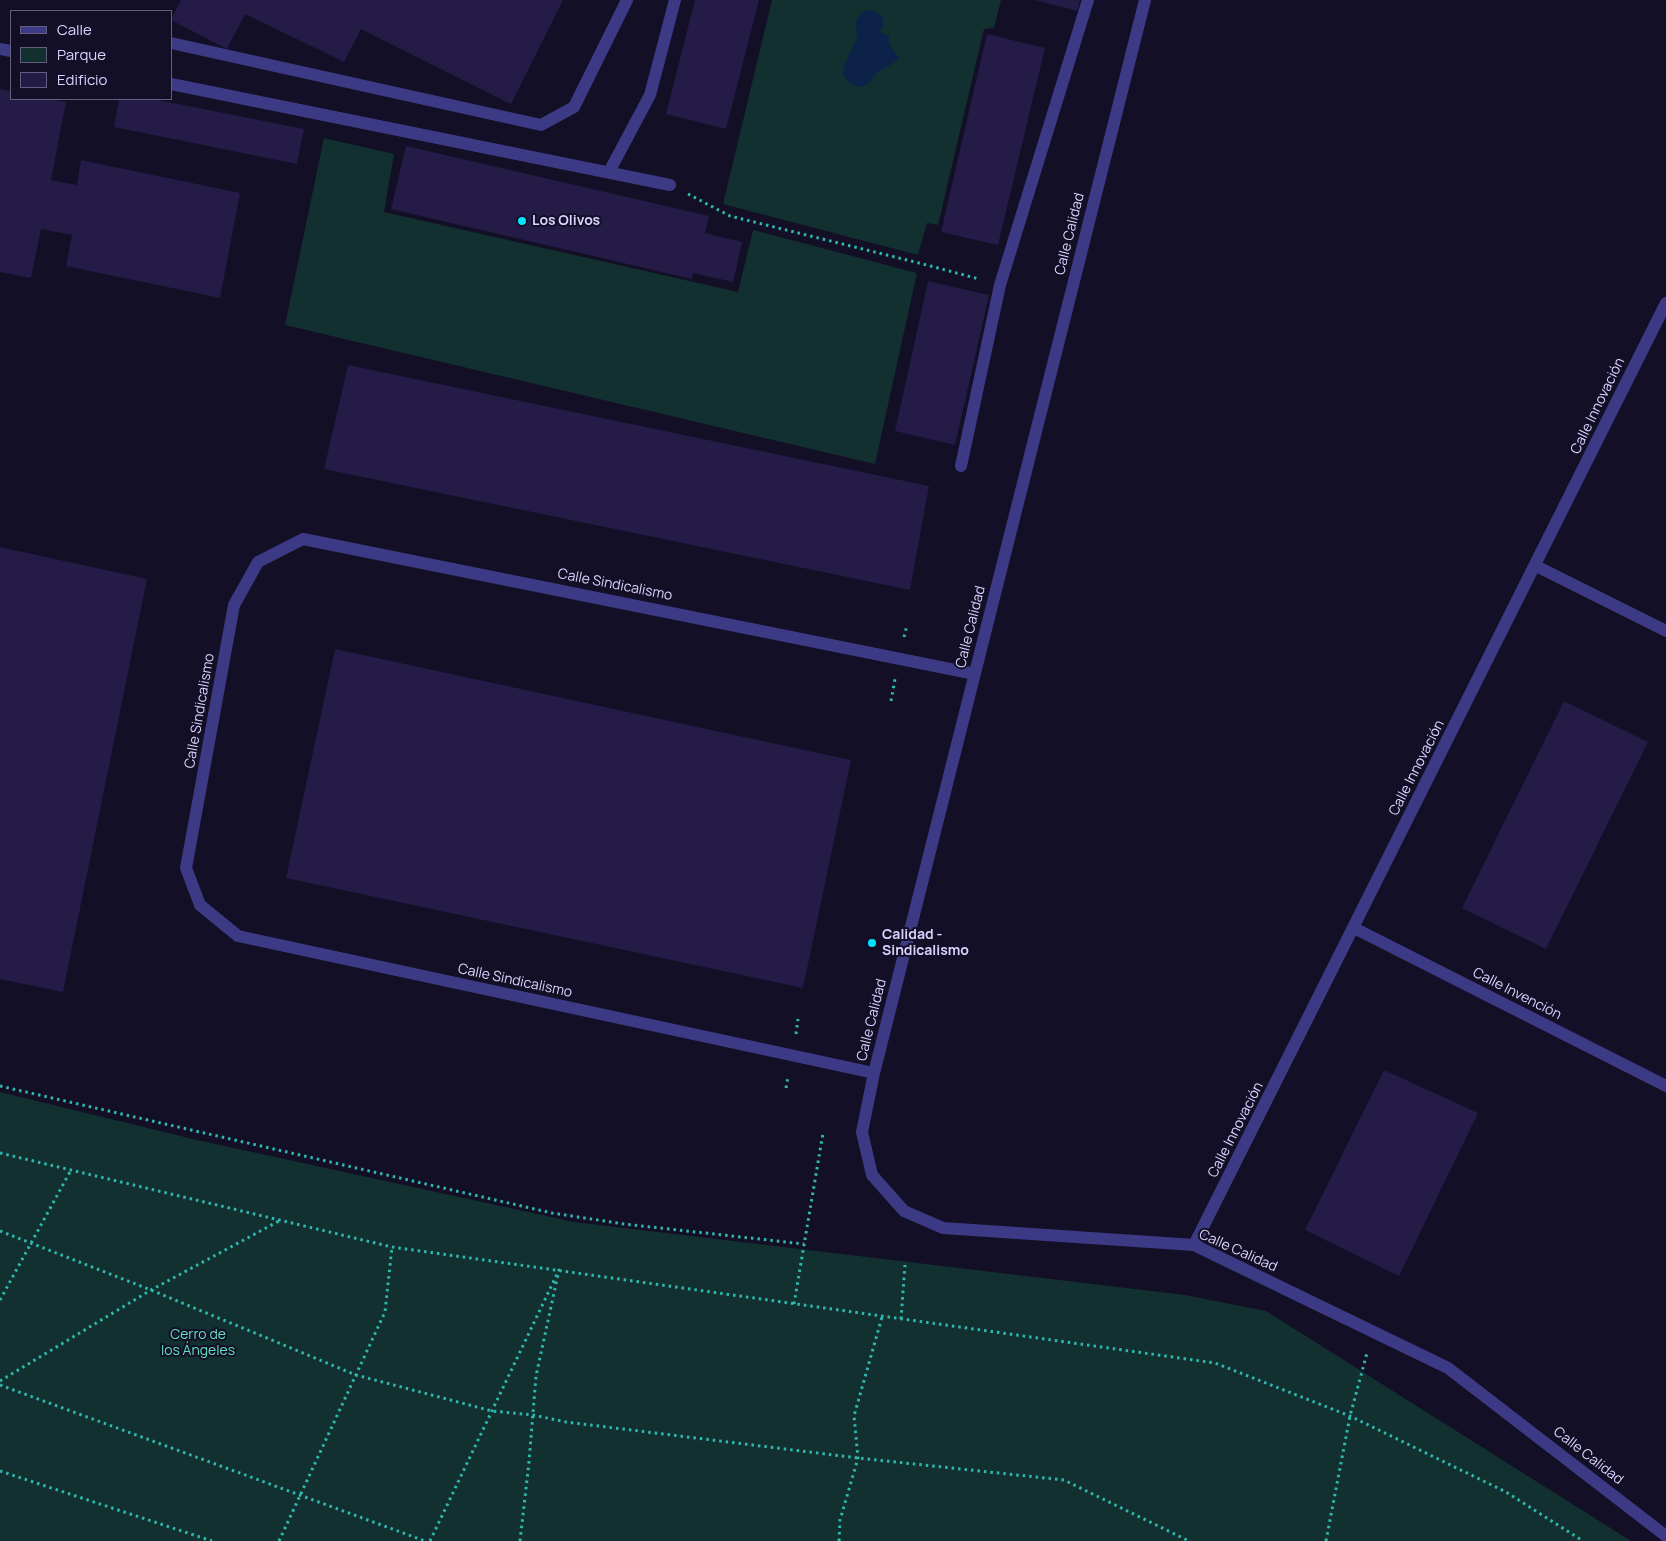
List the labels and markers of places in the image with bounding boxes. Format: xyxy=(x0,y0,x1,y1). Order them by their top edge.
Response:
place label: Los Olivos xyxy=(532,213,600,229)
marker: Los Olivos xyxy=(516,215,528,227)
place label: Calidad - Sindicalismo xyxy=(882,927,969,960)
marker: Calidad - Sindicalismo xyxy=(866,937,878,949)

